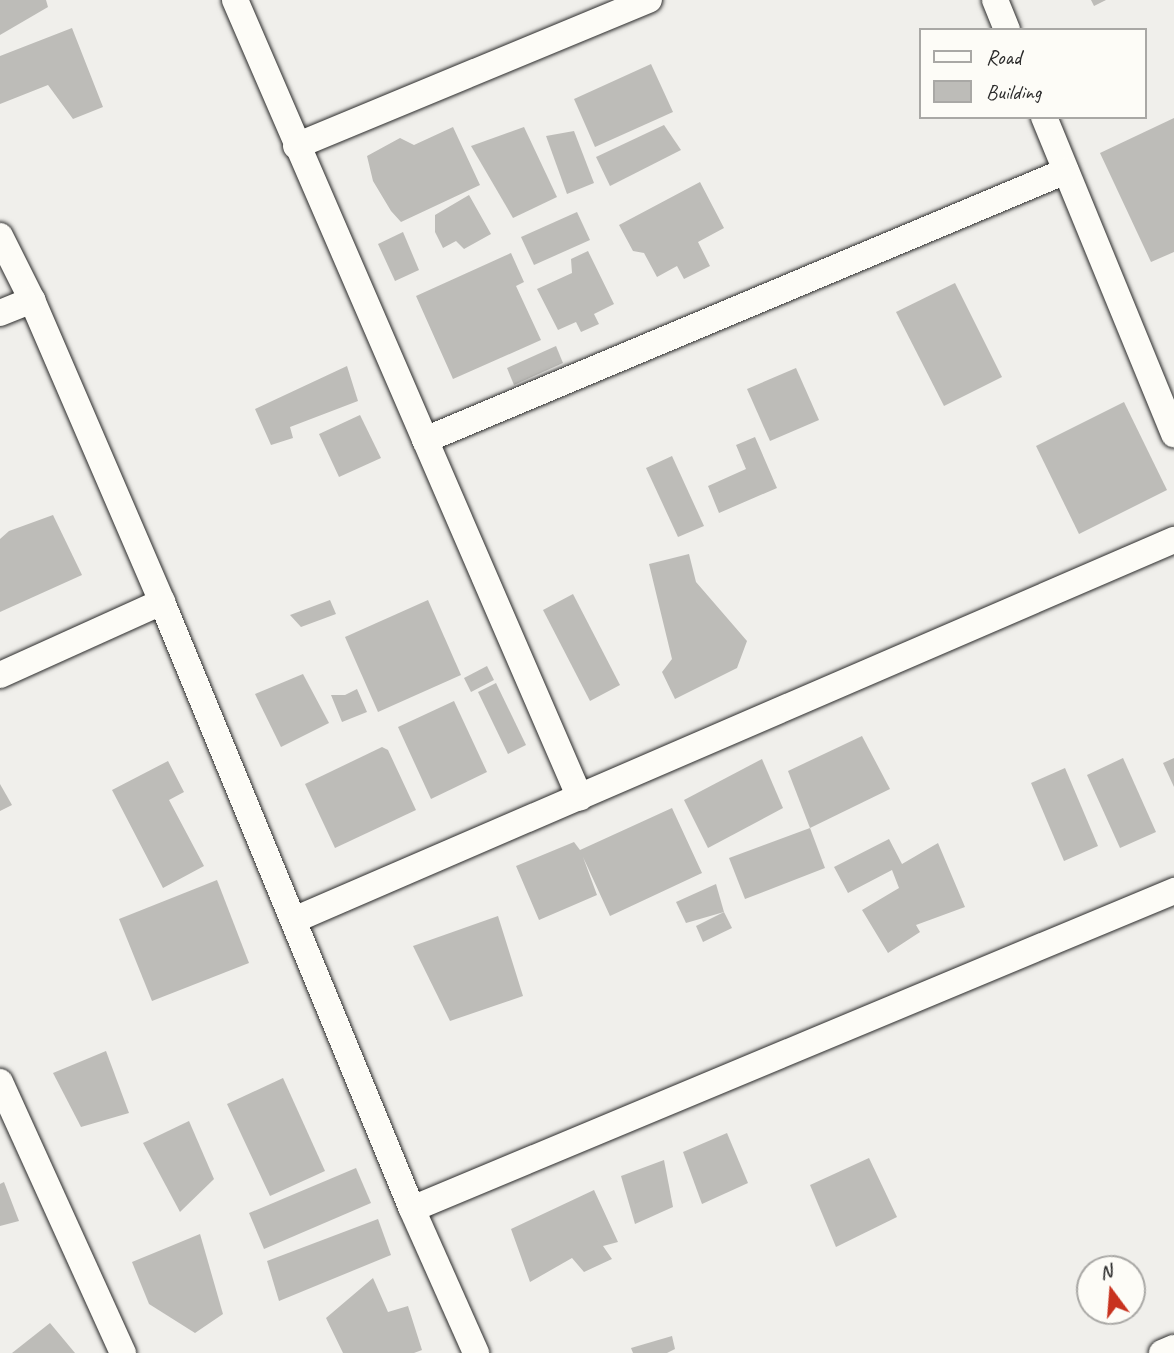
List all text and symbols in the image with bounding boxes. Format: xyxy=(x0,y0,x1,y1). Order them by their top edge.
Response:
legend xyxy=(918,28,1146,119)
text: Road xyxy=(986,44,1021,70)
text: Building xyxy=(986,79,1041,105)
north arrow xyxy=(1076,1255,1146,1325)
text: N xyxy=(1097,1259,1115,1285)

